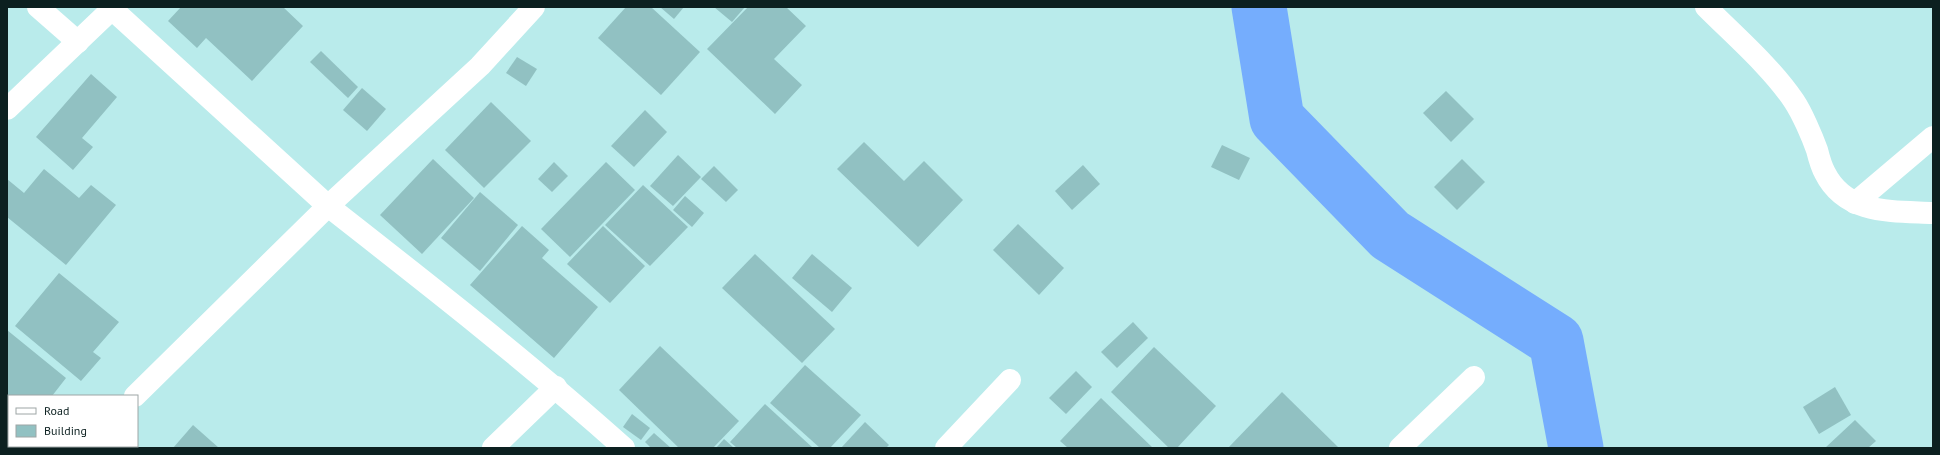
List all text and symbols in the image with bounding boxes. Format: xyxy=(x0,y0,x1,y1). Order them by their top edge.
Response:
legend xyxy=(8,395,138,447)
text: Road xyxy=(44,403,69,418)
text: Building xyxy=(44,423,87,438)

